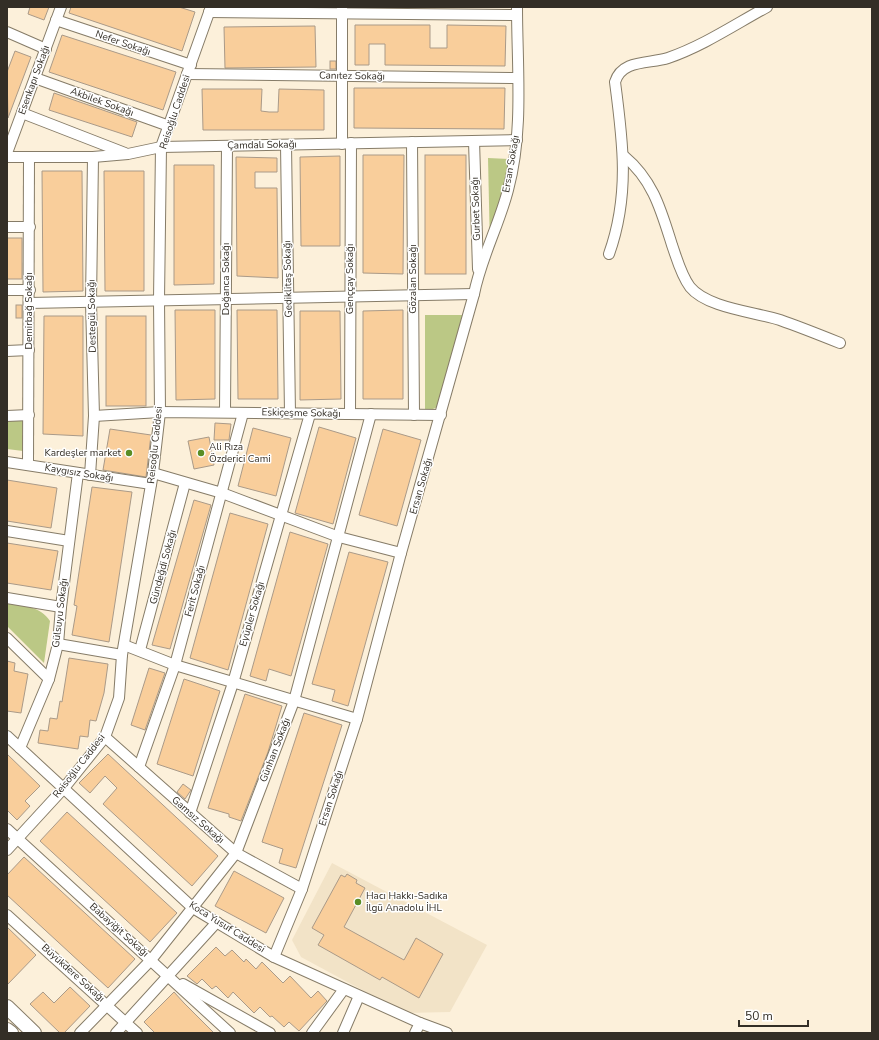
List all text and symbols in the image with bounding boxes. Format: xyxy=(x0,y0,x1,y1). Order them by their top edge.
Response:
street label: Nefer Sokağı xyxy=(94,27,152,59)
street label: Esenkapı Sokağı xyxy=(15,43,53,117)
street label: Canıtez Sokağı xyxy=(319,68,385,84)
street label: Reisoğlu Caddesi xyxy=(156,73,194,151)
street label: Akbilek Sokağı xyxy=(68,84,136,120)
street label: Ersan Sokağı xyxy=(499,134,523,194)
street label: Çamdalı Sokağı xyxy=(227,137,297,153)
street label: Gurbet Sokağı xyxy=(468,177,484,241)
street label: Gediklitaş Sokağı xyxy=(280,240,296,318)
street label: Doğanca Sokağı xyxy=(219,243,233,315)
street label: Genççay Sokağı xyxy=(343,244,357,314)
street label: Gözalan Sokağı xyxy=(406,244,420,314)
street label: Demirbağ Sokağı xyxy=(22,273,36,349)
street label: Destegül Sokağı xyxy=(84,279,100,353)
street label: Eskiçeşme Sokağı xyxy=(261,405,341,421)
street label: Reisoğlu Caddesi xyxy=(144,406,166,484)
place label: Ali Rıza Özderici Cami xyxy=(209,440,271,466)
place label: Kardeşler market xyxy=(44,446,121,460)
marker: Kardeşler market xyxy=(124,448,134,458)
marker: Ali Rıza Özderici Cami xyxy=(196,448,206,458)
street label: Ersan Sokağı xyxy=(406,456,436,516)
street label: Kaygısız Sokağı xyxy=(44,461,114,485)
street label: Gündeğdi Sokağı xyxy=(146,528,180,606)
street label: Ferit Sokağı xyxy=(181,564,209,618)
street label: Gülsuyu Sokağı xyxy=(49,578,71,648)
street label: Eyüpler Sokağı xyxy=(236,580,268,648)
street label: Günhan Sokağı xyxy=(256,716,294,784)
street label: Reisoğlu Caddesi xyxy=(50,731,108,801)
street label: Ersan Sokağı xyxy=(315,768,347,828)
street label: Gamsız Sokağı xyxy=(169,793,227,847)
place label: Hacı Hakkı-Sadıka İlgü Anadolu İHL xyxy=(366,889,448,915)
marker: Hacı Hakkı-Sadıka İlgü Anadolu İHL xyxy=(353,897,363,907)
street label: Koca Yusuf Caddesi xyxy=(186,898,268,956)
street label: Babayiğit Sokağı xyxy=(86,900,152,960)
street label: Büyükdere Sokağı xyxy=(38,941,108,1005)
scale bar xyxy=(739,1002,808,1028)
text: 50 m xyxy=(745,1008,773,1024)

